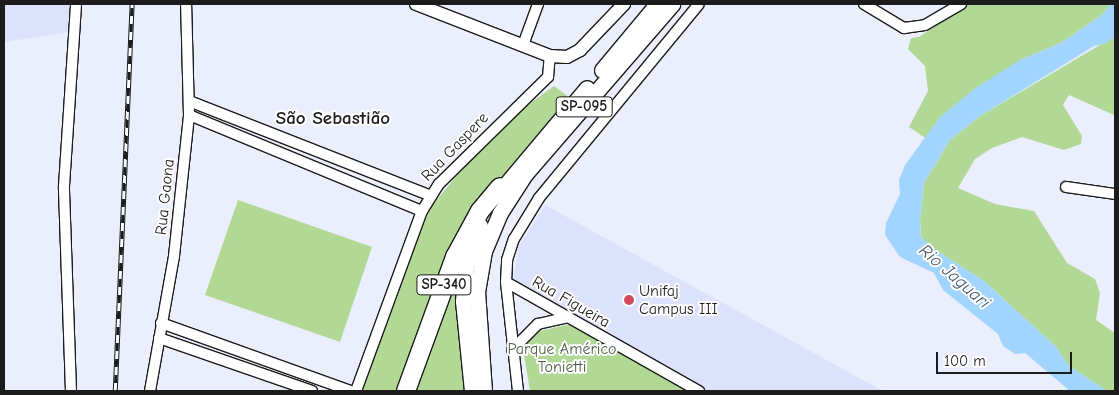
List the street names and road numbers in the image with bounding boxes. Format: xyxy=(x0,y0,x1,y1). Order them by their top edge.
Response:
road number: SP-095 xyxy=(555,94,613,120)
street label: Rua Gaspere xyxy=(417,109,493,185)
street label: Rua Gaona xyxy=(151,158,179,236)
road number: SP-340 xyxy=(415,272,473,298)
street label: Rua Figueira xyxy=(529,272,613,332)

